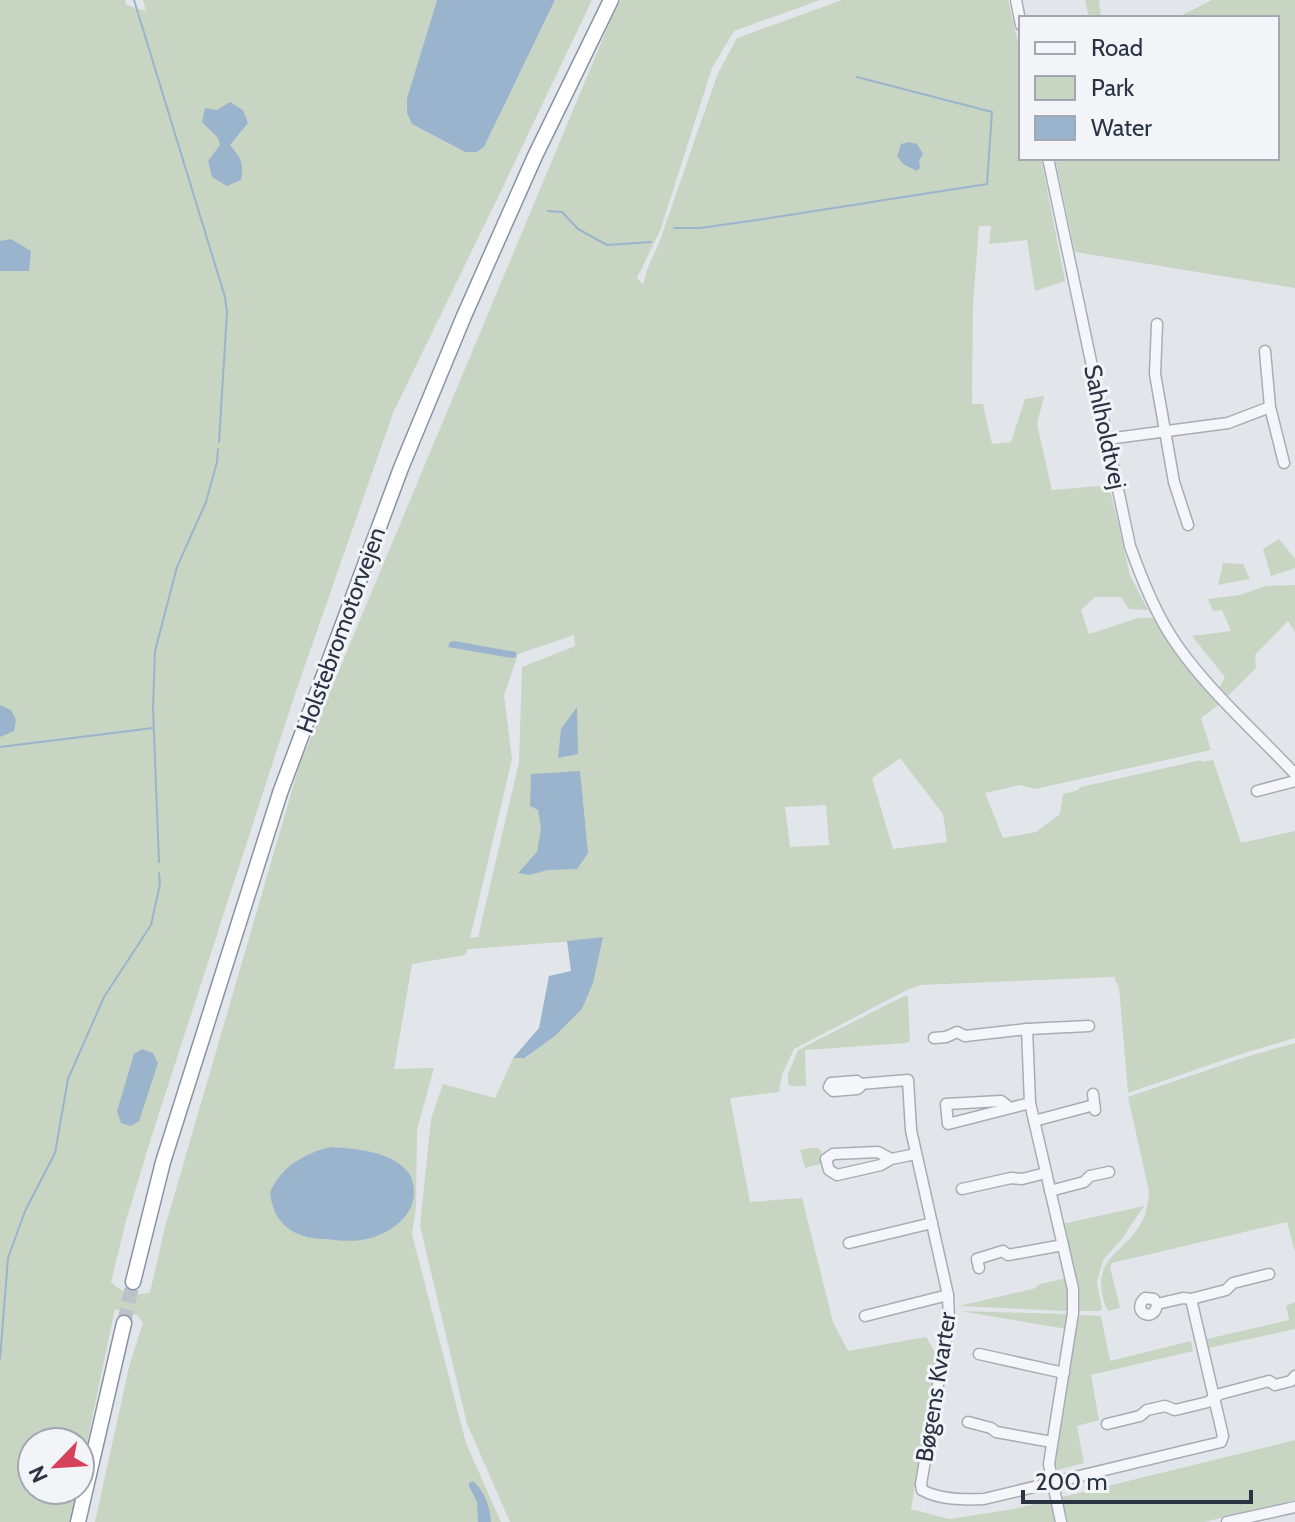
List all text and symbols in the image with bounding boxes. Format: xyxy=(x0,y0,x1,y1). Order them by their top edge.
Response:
legend xyxy=(1019,16,1279,160)
text: Road xyxy=(1091,33,1143,62)
text: Park xyxy=(1091,73,1134,102)
text: Water xyxy=(1091,113,1152,142)
street label: Sahlholdtvej xyxy=(1078,362,1133,492)
street label: Holstebromotorvejen xyxy=(290,523,391,737)
street label: Bøgens Kvarter xyxy=(909,1309,962,1464)
north arrow xyxy=(16,1426,96,1506)
scale bar xyxy=(1023,1454,1251,1504)
text: N xyxy=(23,1461,54,1487)
text: 200 m xyxy=(1035,1467,1108,1496)

